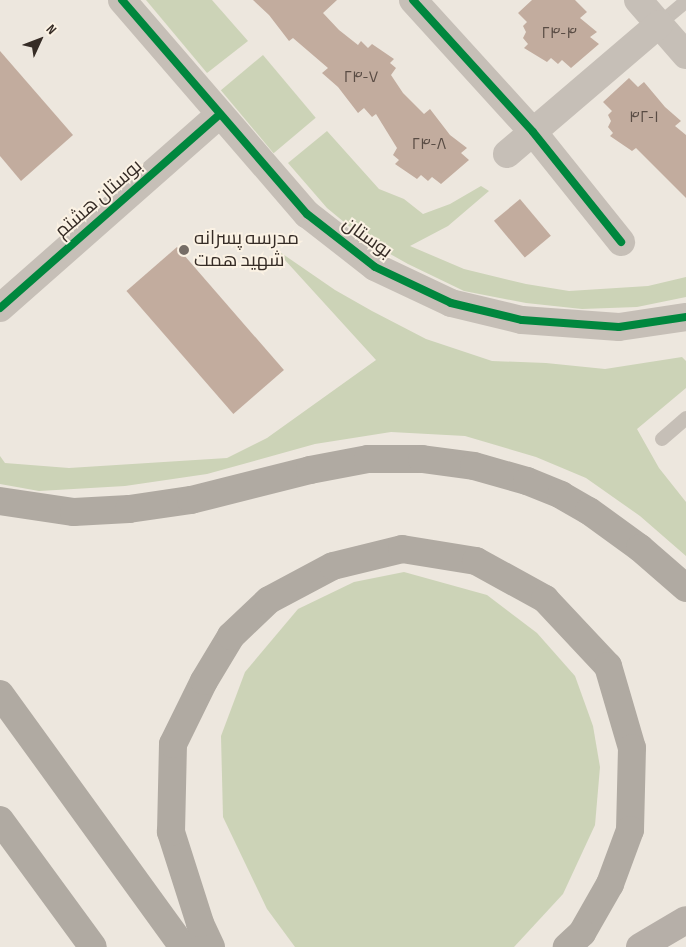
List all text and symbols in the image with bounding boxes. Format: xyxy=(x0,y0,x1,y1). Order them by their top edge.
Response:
north arrow xyxy=(15,15,65,65)
text: N xyxy=(43,21,60,38)
house number: ۲۴-۴ xyxy=(541,24,577,44)
house number: ۲۴-۷ xyxy=(344,68,378,88)
house number: ۴۲-۱ xyxy=(629,108,659,128)
house number: ۲۴-۸ xyxy=(412,135,446,155)
street label: بوستان هشتم xyxy=(51,155,147,243)
street label: بوستان xyxy=(338,212,396,264)
place label: مدرسه پسرانه شهید همت xyxy=(194,228,299,272)
marker: مدرسه پسرانه شهید همت xyxy=(178,244,190,256)

